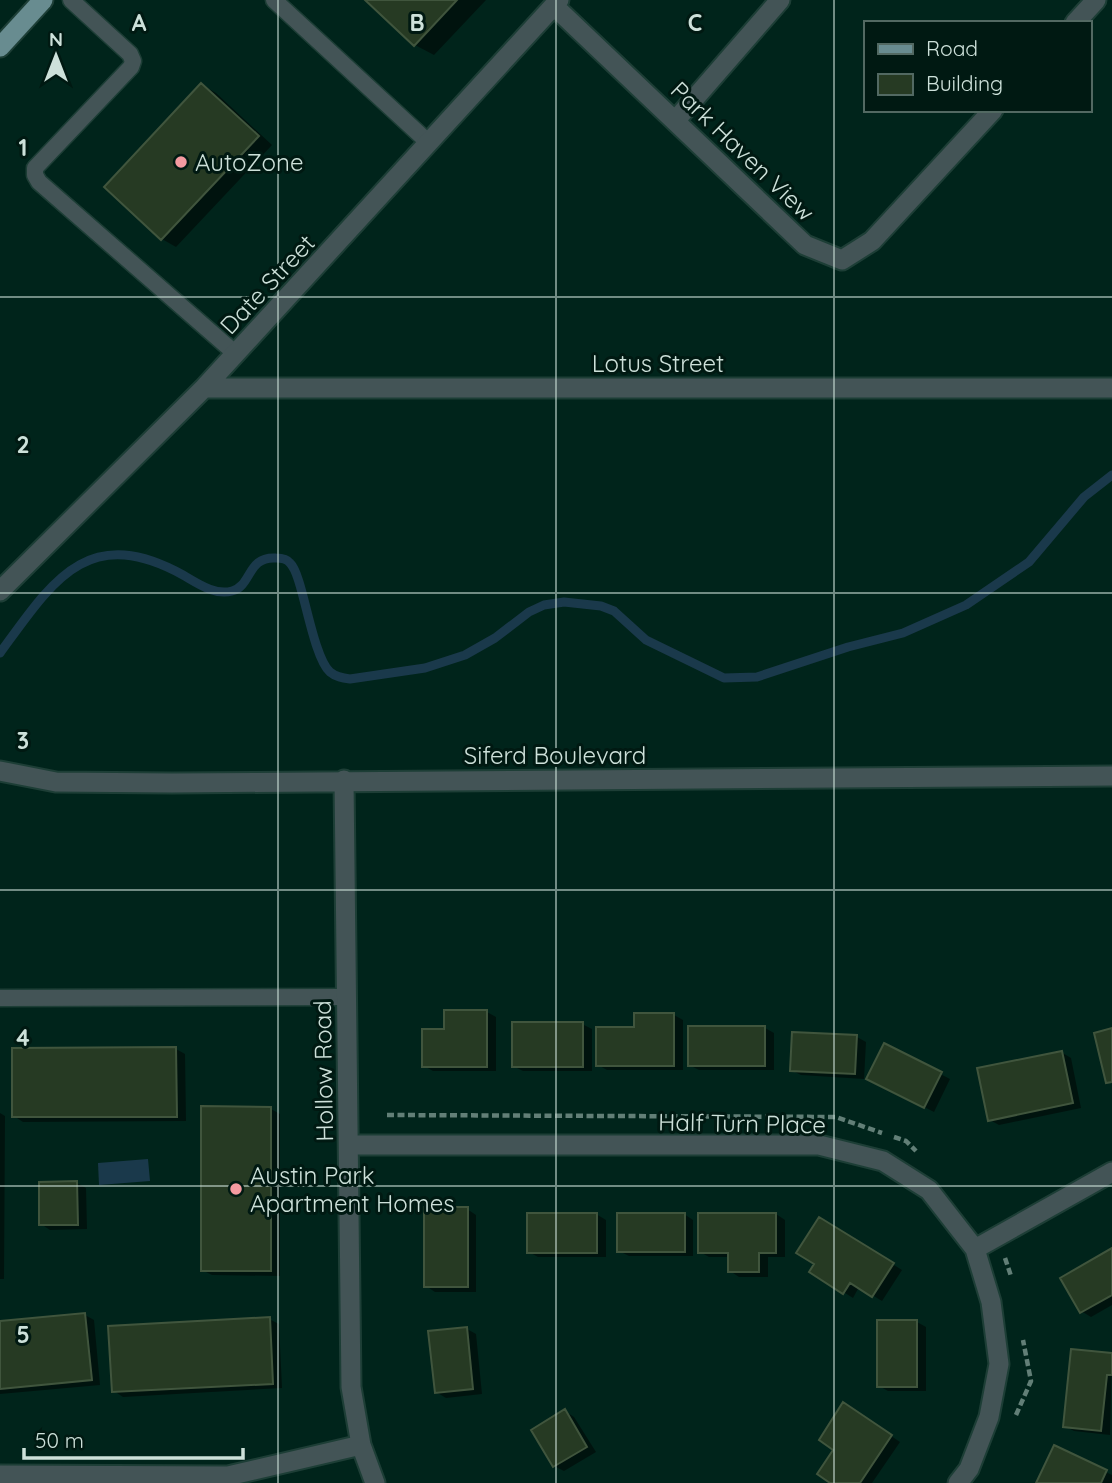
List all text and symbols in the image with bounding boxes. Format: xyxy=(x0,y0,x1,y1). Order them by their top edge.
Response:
text: A xyxy=(132,8,147,37)
text: B xyxy=(409,8,425,37)
text: C xyxy=(688,8,702,37)
north arrow xyxy=(21,21,91,91)
legend xyxy=(864,21,1091,112)
text: N xyxy=(49,27,63,51)
text: Road xyxy=(926,35,978,61)
text: Building xyxy=(926,70,1003,96)
street label: Park Haven View xyxy=(665,75,821,227)
text: 1 xyxy=(19,133,27,162)
place label: AutoZone xyxy=(195,147,303,177)
marker: AutoZone xyxy=(173,154,189,170)
street label: Date Street xyxy=(213,228,321,340)
street label: Lotus Street xyxy=(592,348,724,378)
text: 2 xyxy=(16,430,30,459)
text: 3 xyxy=(17,726,29,755)
street label: Siferd Boulevard xyxy=(464,740,646,770)
street label: Hollow Road xyxy=(307,1000,339,1142)
text: 4 xyxy=(16,1023,30,1052)
street label: Half Turn Place xyxy=(658,1107,826,1139)
place label: Austin Park Apartment Homes xyxy=(250,1160,454,1218)
marker: Austin Park Apartment Homes xyxy=(228,1181,244,1197)
text: 5 xyxy=(16,1320,30,1349)
scale bar xyxy=(24,1416,243,1460)
text: 50 m xyxy=(35,1427,84,1453)

